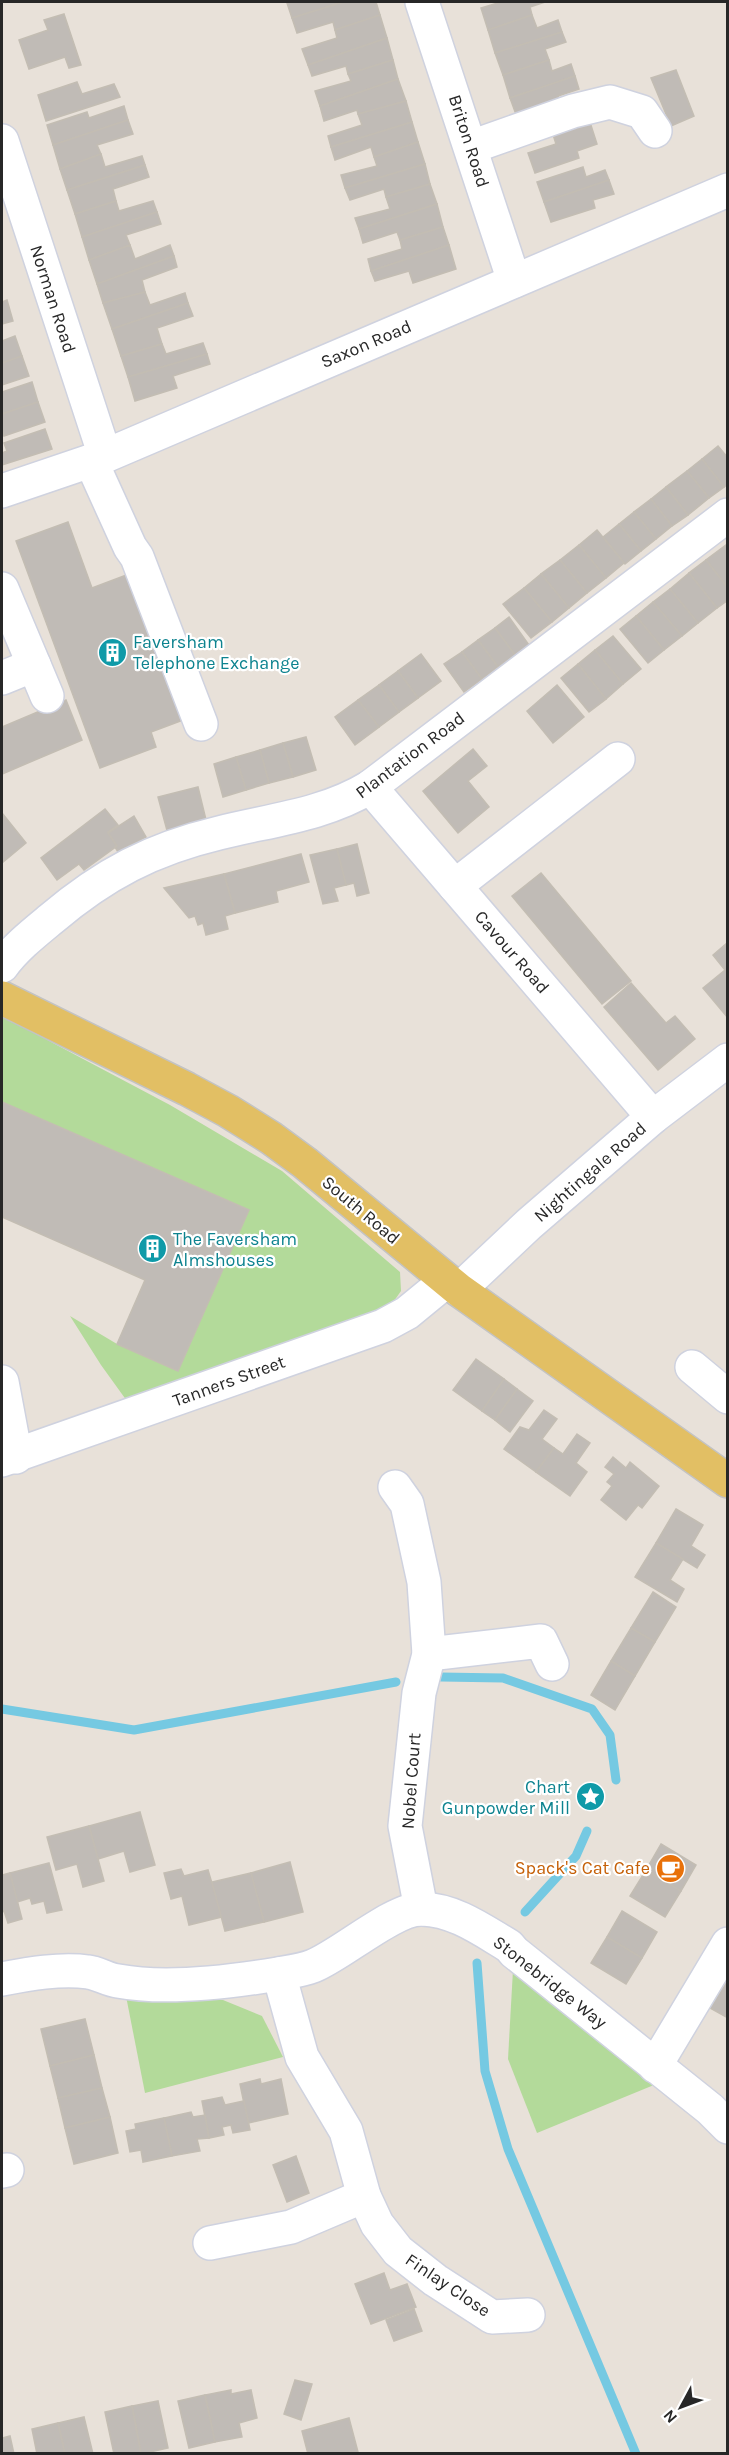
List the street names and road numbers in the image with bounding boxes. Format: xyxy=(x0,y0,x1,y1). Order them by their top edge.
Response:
street label: Briton Road xyxy=(444,92,494,190)
street label: Norman Road xyxy=(25,242,81,356)
street label: Saxon Road xyxy=(317,315,415,373)
street label: Plantation Road xyxy=(351,707,469,803)
street label: Cavour Road xyxy=(470,906,554,998)
street label: Nightingale Road xyxy=(529,1117,651,1227)
street label: South Road xyxy=(318,1171,404,1249)
street label: Tanners Street xyxy=(170,1350,288,1412)
street label: Nobel Court xyxy=(397,1732,425,1830)
street label: Stonebridge Way xyxy=(489,1931,612,2034)
street label: Finlay Close xyxy=(401,2249,495,2321)

